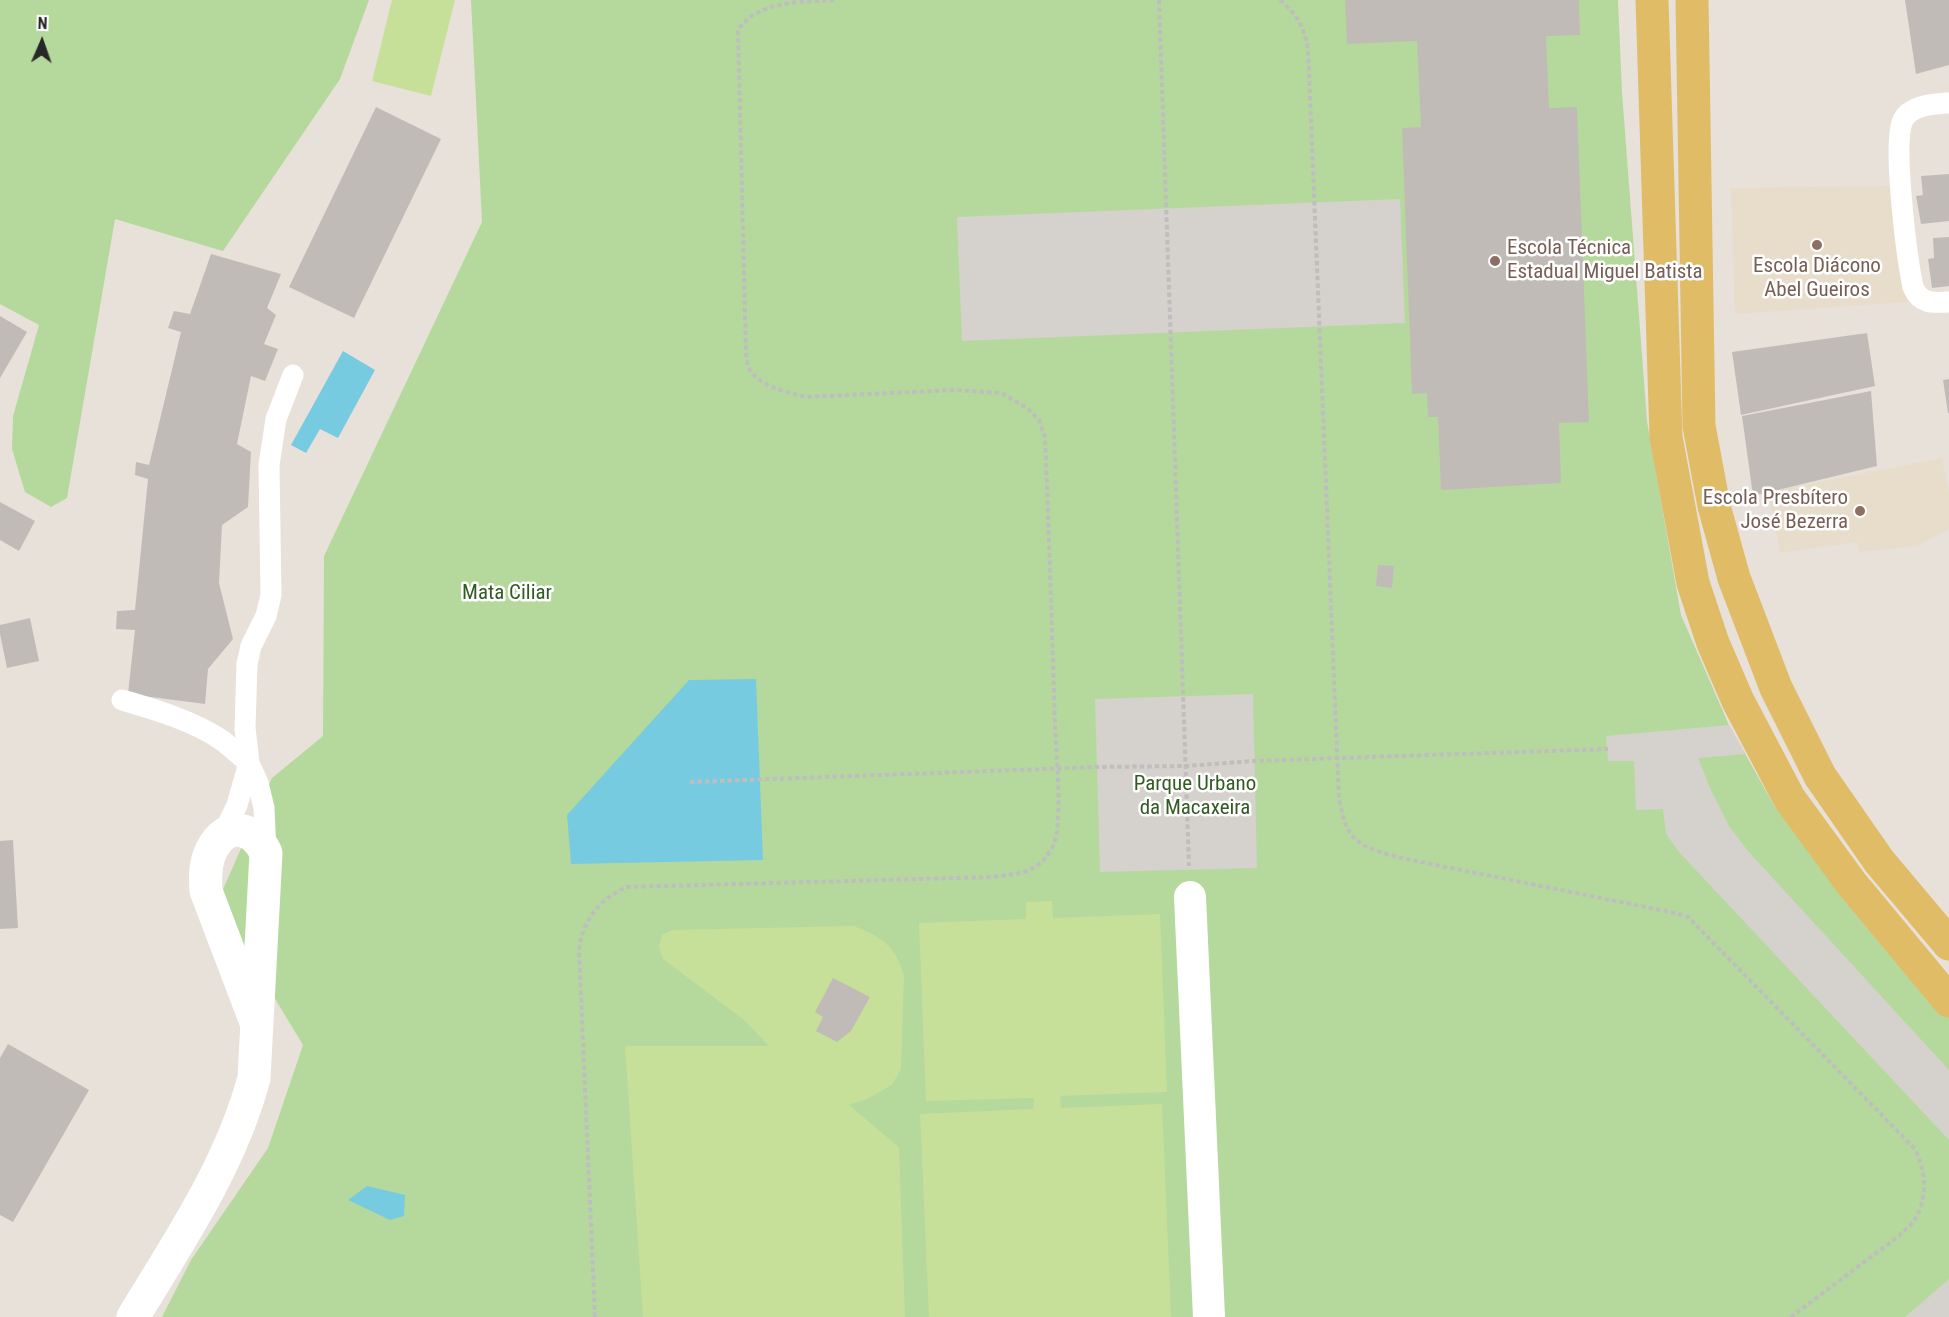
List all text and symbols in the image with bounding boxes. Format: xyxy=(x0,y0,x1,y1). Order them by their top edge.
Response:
north arrow xyxy=(12,12,72,72)
text: N xyxy=(37,14,48,33)
place label: Escola Técnica Estadual Miguel Batista xyxy=(1507,236,1703,286)
marker: Escola Diácono Abel Gueiros xyxy=(1810,238,1824,252)
marker: Escola Técnica Estadual Miguel Batista xyxy=(1488,254,1502,268)
place label: Escola Diácono Abel Gueiros xyxy=(1753,254,1881,304)
place label: Escola Presbítero José Bezerra xyxy=(1703,486,1848,536)
marker: Escola Presbítero José Bezerra xyxy=(1853,504,1867,518)
park label: Mata Ciliar xyxy=(462,581,552,607)
park label: Parque Urbano da Macaxeira xyxy=(1134,772,1256,822)

